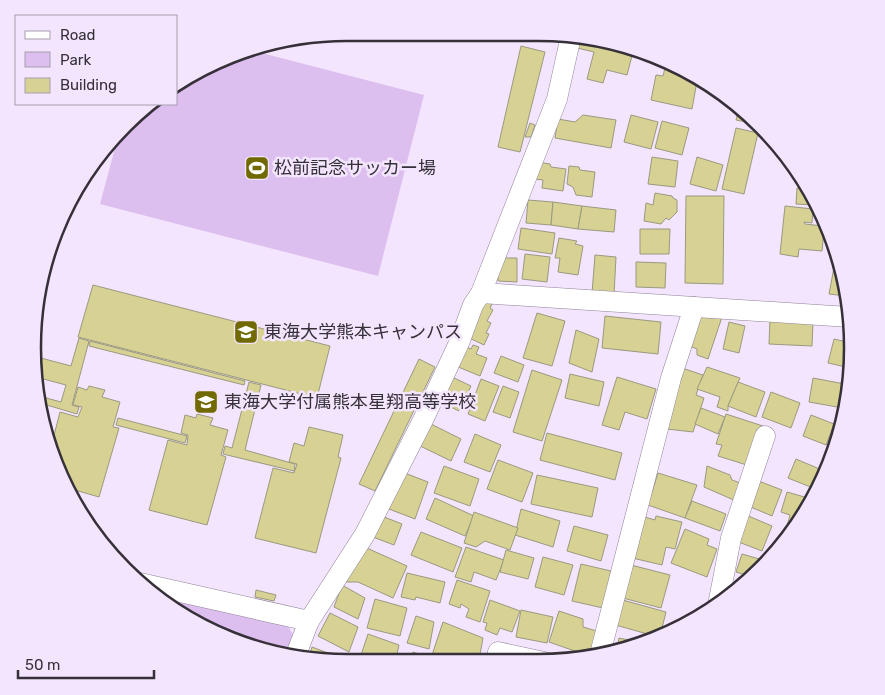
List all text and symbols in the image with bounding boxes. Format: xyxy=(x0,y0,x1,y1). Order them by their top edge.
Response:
legend xyxy=(15,15,178,105)
text: Road xyxy=(60,26,96,44)
text: Park xyxy=(60,51,91,69)
text: Building xyxy=(60,76,117,94)
sports icon: 松前記念サッカー場 xyxy=(244,155,270,181)
place label: 松前記念サッカー場 xyxy=(274,157,436,179)
school or university icon: 東海大学熊本キャンパス xyxy=(233,319,259,345)
place label: 東海大学熊本キャンパス xyxy=(264,321,462,343)
school or university icon: 東海大学付属熊本星翔高等学校 xyxy=(193,389,219,415)
place label: 東海大学付属熊本星翔高等学校 xyxy=(224,391,476,413)
scale bar xyxy=(18,648,154,680)
text: 50 m xyxy=(25,656,60,674)

